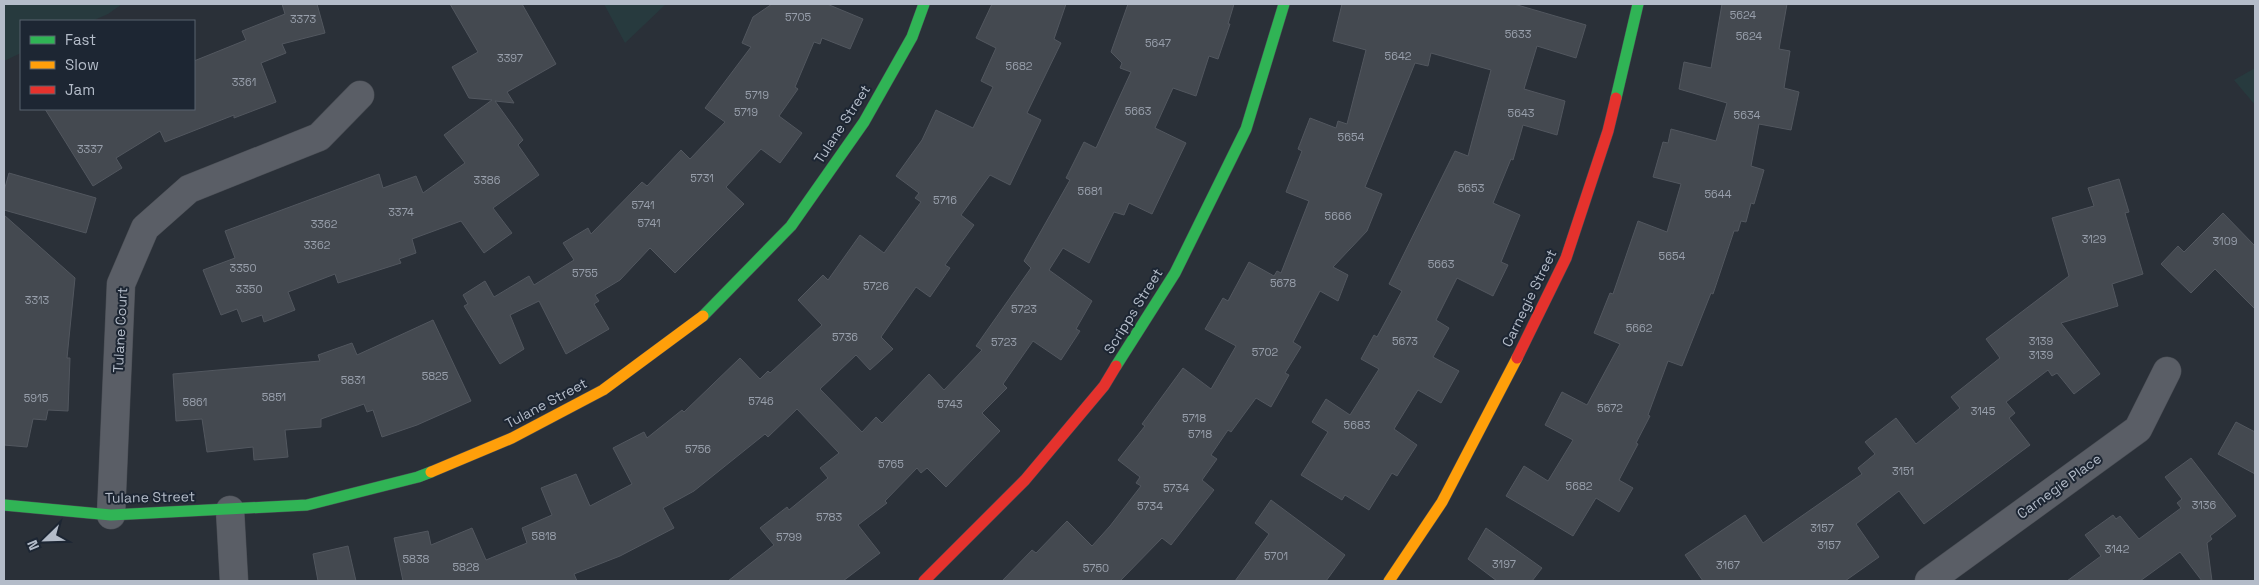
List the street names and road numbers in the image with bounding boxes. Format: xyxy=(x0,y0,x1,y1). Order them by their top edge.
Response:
street label: Tulane Street xyxy=(810,81,874,167)
street label: Carnegie Street xyxy=(1498,246,1560,350)
street label: Scripps Street xyxy=(1100,265,1166,357)
street label: Tulane Court xyxy=(109,287,131,373)
street label: Tulane Street xyxy=(502,374,590,432)
street label: Carnegie Place xyxy=(2013,449,2105,523)
street label: Tulane Street xyxy=(105,487,195,507)

